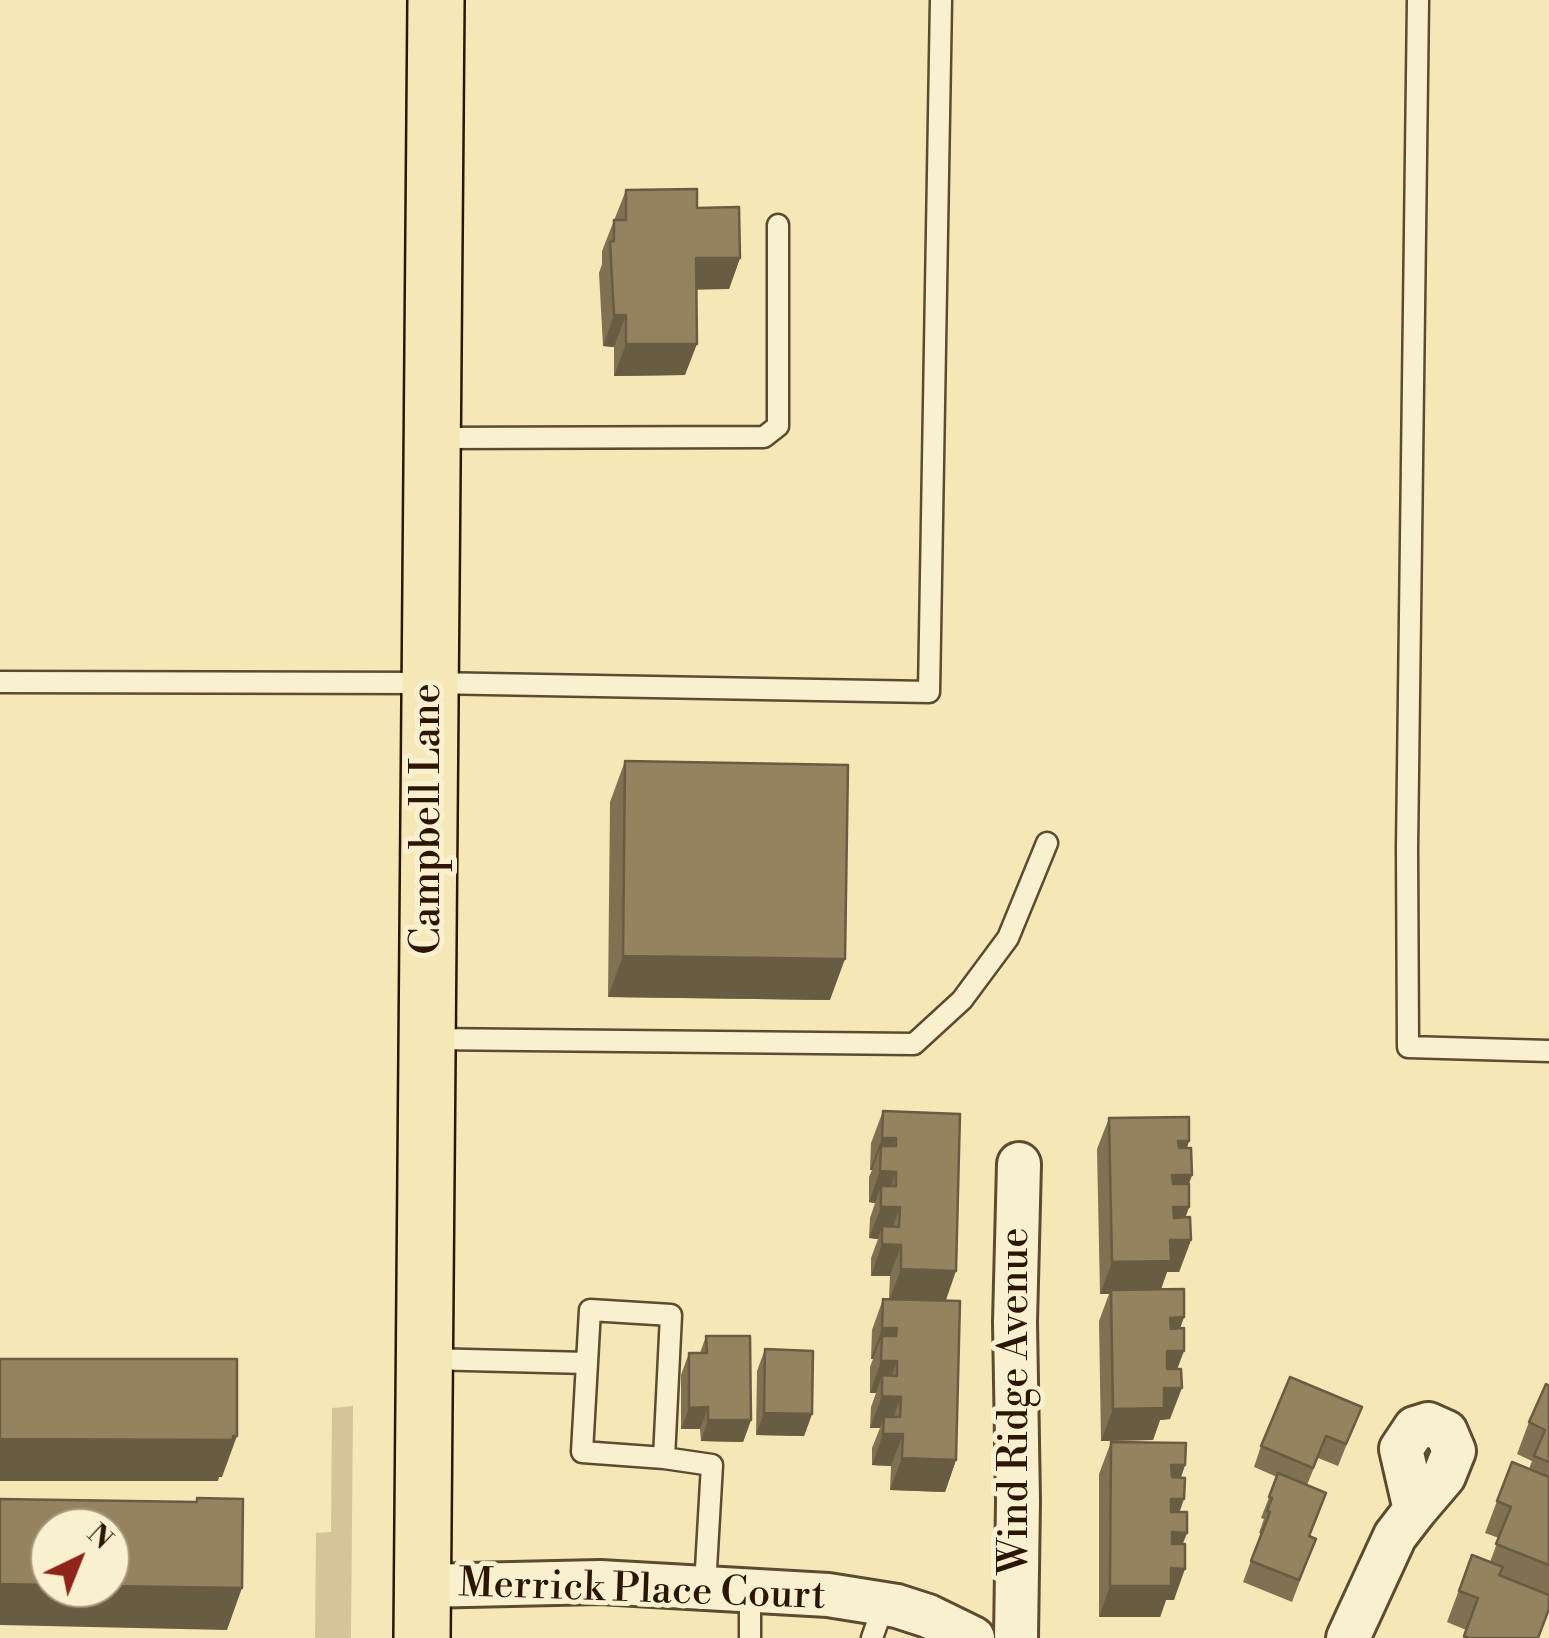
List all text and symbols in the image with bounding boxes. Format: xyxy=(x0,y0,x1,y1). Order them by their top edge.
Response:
street label: Campbell Lane xyxy=(405,683,453,955)
street label: Wind Ridge Avenue xyxy=(993,1228,1041,1574)
north arrow xyxy=(30,1508,130,1608)
text: N xyxy=(79,1517,119,1558)
street label: Merrick Place Court xyxy=(457,1562,827,1622)

